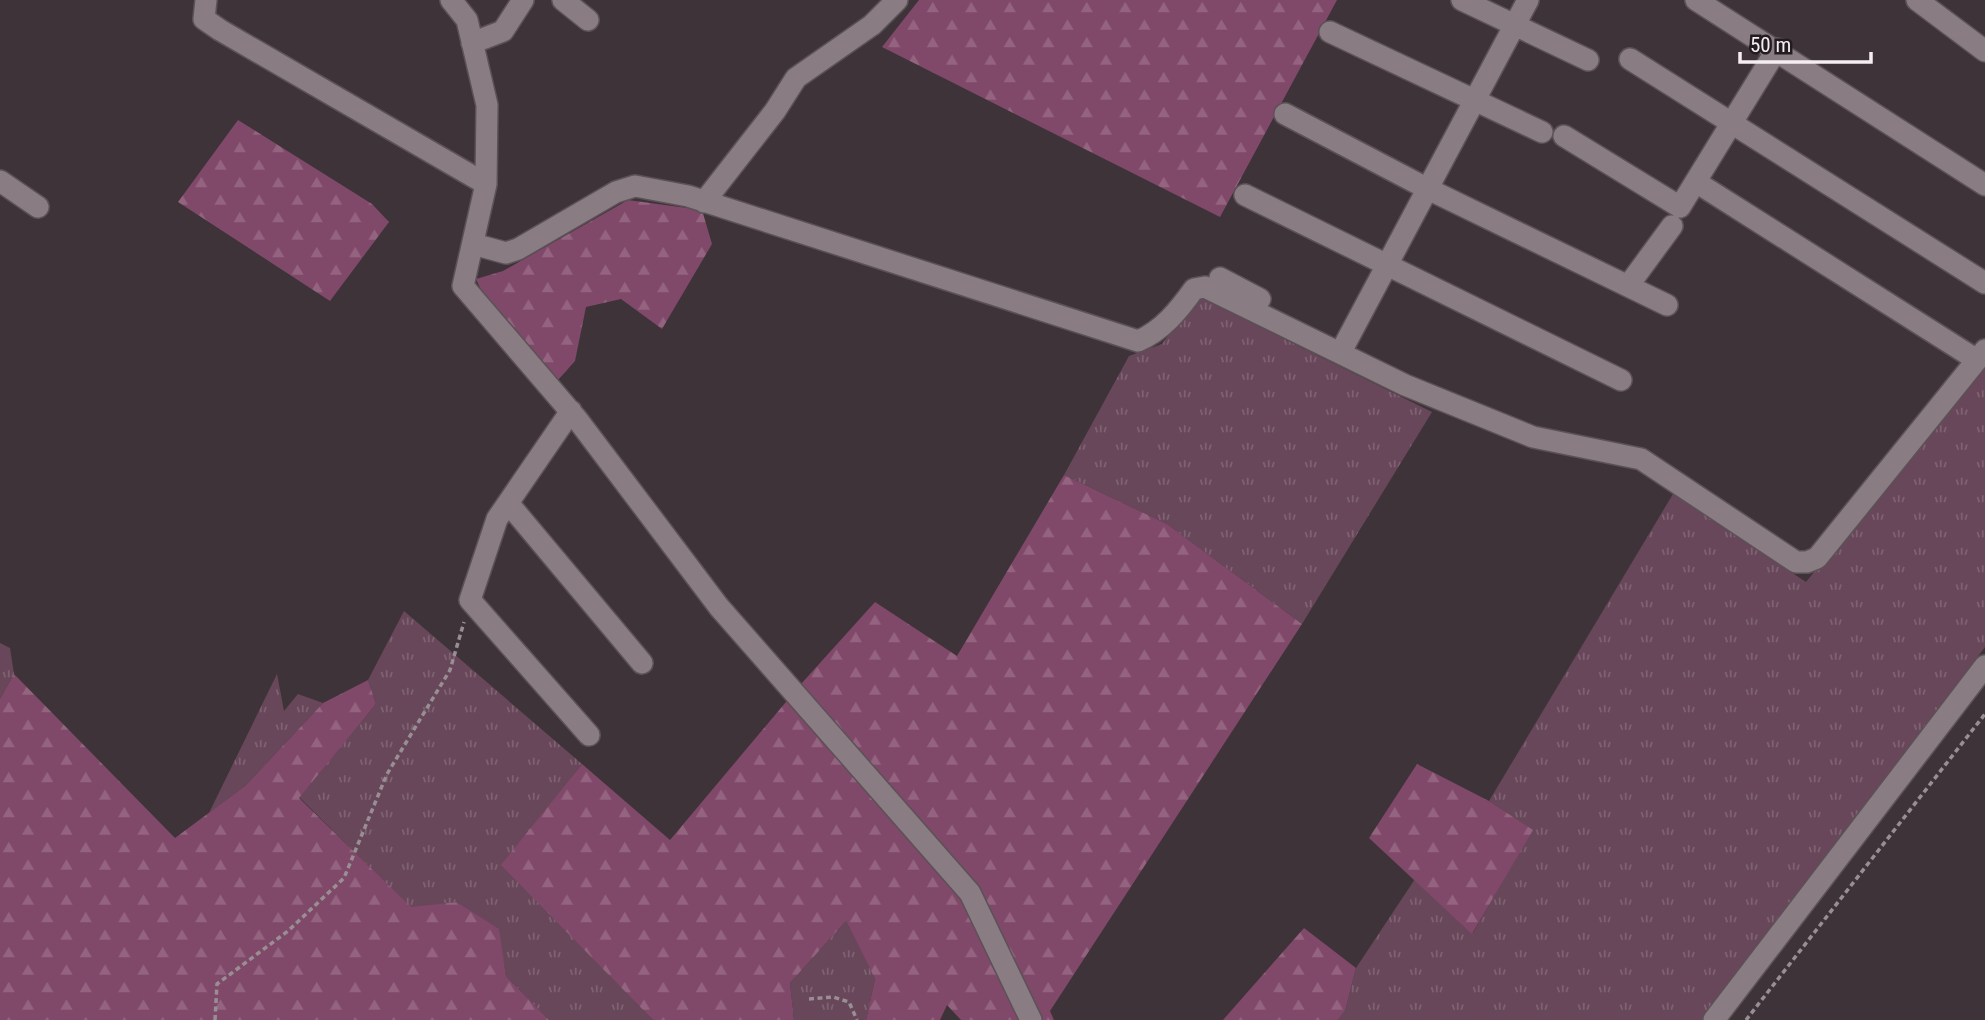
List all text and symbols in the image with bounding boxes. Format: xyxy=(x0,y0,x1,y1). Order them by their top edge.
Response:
scale bar xyxy=(1740,21,1871,65)
text: 50 m xyxy=(1750,33,1791,57)

